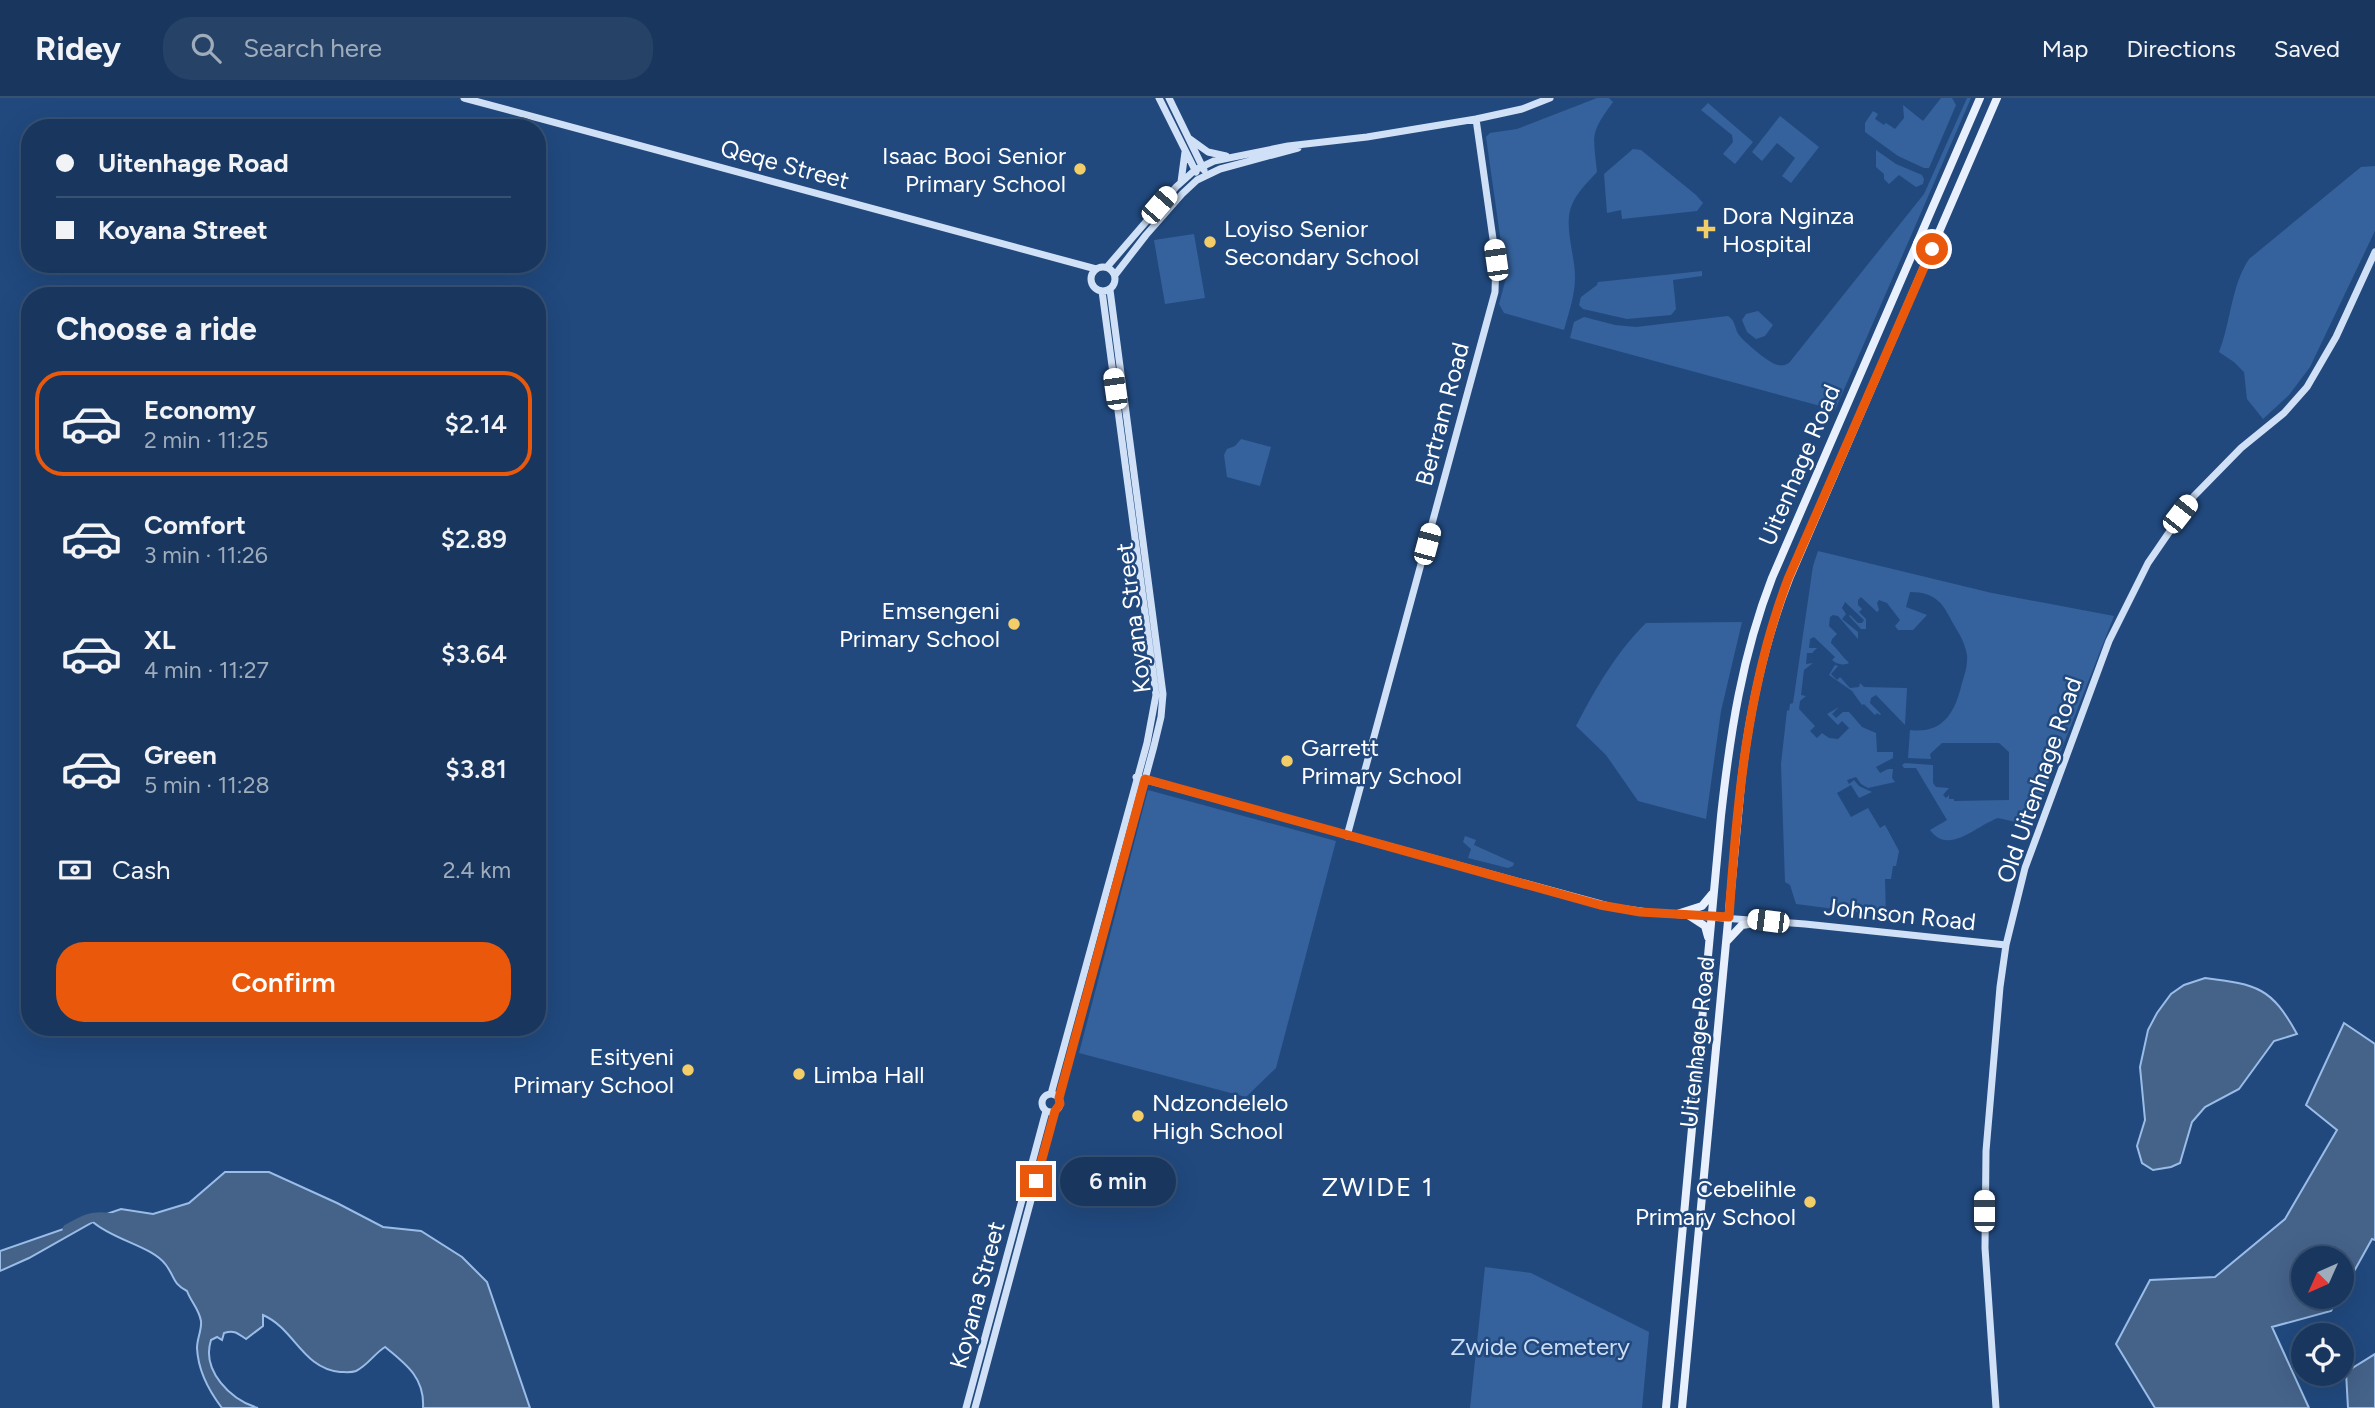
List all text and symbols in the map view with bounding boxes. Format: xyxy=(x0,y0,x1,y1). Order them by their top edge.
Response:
search box xyxy=(163,17,653,80)
text: Ridey xyxy=(35,29,121,68)
icon: search xyxy=(187,29,225,67)
text: Search here xyxy=(243,32,382,64)
text: Map xyxy=(2042,34,2088,63)
text: Directions xyxy=(2126,34,2236,63)
text: Saved xyxy=(2274,34,2340,63)
street label: Qeqe Street xyxy=(718,133,852,195)
place label: Isaac Booi Senior Primary School xyxy=(882,141,1066,198)
text: Uitenhage Road xyxy=(98,147,289,179)
marker: Isaac Booi Senior Primary School xyxy=(1072,161,1088,177)
car xyxy=(1138,182,1181,228)
place label: Dora Nginza Hospital xyxy=(1722,201,1854,258)
text: Koyana Street xyxy=(98,214,268,246)
place label: Loyiso Senior Secondary School xyxy=(1224,214,1419,271)
marker: Dora Nginza Hospital xyxy=(1696,219,1716,239)
route start xyxy=(1916,233,1948,265)
marker: Loyiso Senior Secondary School xyxy=(1202,234,1218,250)
car xyxy=(1483,238,1510,282)
text: Choose a ride xyxy=(56,310,257,348)
street label: Bertram Road xyxy=(1409,339,1475,489)
car xyxy=(1102,367,1129,411)
street label: Uitenhage Road xyxy=(1752,380,1846,550)
icon: car xyxy=(60,392,123,455)
text: Economy xyxy=(144,394,256,426)
text: $2.14 xyxy=(444,408,507,440)
text: 2 min · 11:25 xyxy=(144,426,268,454)
car xyxy=(2159,491,2202,537)
icon: car xyxy=(60,507,123,570)
text: Comfort xyxy=(144,509,246,541)
car xyxy=(1412,521,1443,567)
text: $2.89 xyxy=(441,523,507,555)
text: 3 min · 11:26 xyxy=(144,541,268,569)
street label: Koyana Street xyxy=(1109,541,1157,695)
place label: Emsengeni Primary School xyxy=(839,596,1000,653)
marker: Emsengeni Primary School xyxy=(1006,616,1022,632)
icon: car xyxy=(60,622,123,685)
text: XL xyxy=(144,624,176,656)
text: $3.64 xyxy=(441,638,507,670)
text: 4 min · 11:27 xyxy=(144,656,269,684)
street label: Old Uitenhage Road xyxy=(1990,673,2088,887)
place label: Garrett Primary School xyxy=(1301,733,1462,790)
icon: car xyxy=(60,737,123,800)
text: Green xyxy=(144,739,217,771)
text: $3.81 xyxy=(445,753,507,785)
marker: Garrett Primary School xyxy=(1279,753,1295,769)
text: 5 min · 11:28 xyxy=(144,771,270,799)
icon: cash xyxy=(56,851,94,889)
text: Cash xyxy=(112,854,171,886)
text: 2.4 km xyxy=(443,856,511,884)
street label: Johnson Road xyxy=(1823,892,1977,936)
car xyxy=(1746,908,1791,934)
button: Confirm xyxy=(56,942,511,1022)
street label: Uitenhage Road xyxy=(1674,955,1720,1129)
place label: Esityeni Primary School xyxy=(513,1042,674,1099)
place label: Limba Hall xyxy=(813,1060,925,1089)
marker: Esityeni Primary School xyxy=(680,1062,696,1078)
marker: Limba Hall xyxy=(791,1066,807,1082)
place label: Ndzondelelo High School xyxy=(1152,1088,1288,1145)
marker: Ndzondelelo High School xyxy=(1130,1108,1146,1124)
callout: 6 min xyxy=(1060,1156,1176,1206)
route end xyxy=(1020,1165,1052,1197)
text: 6 min xyxy=(1089,1167,1147,1195)
district label: ZWIDE 1 xyxy=(1321,1171,1435,1203)
place label: Cebelihle Primary School xyxy=(1635,1174,1796,1231)
car xyxy=(1974,1190,1995,1232)
marker: Cebelihle Primary School xyxy=(1802,1194,1818,1210)
street label: Koyana Street xyxy=(943,1218,1011,1372)
north arrow xyxy=(2291,1246,2354,1309)
map controls xyxy=(2291,1246,2354,1386)
button: locate xyxy=(2291,1323,2354,1386)
park label: Zwide Cemetery xyxy=(1450,1332,1630,1361)

